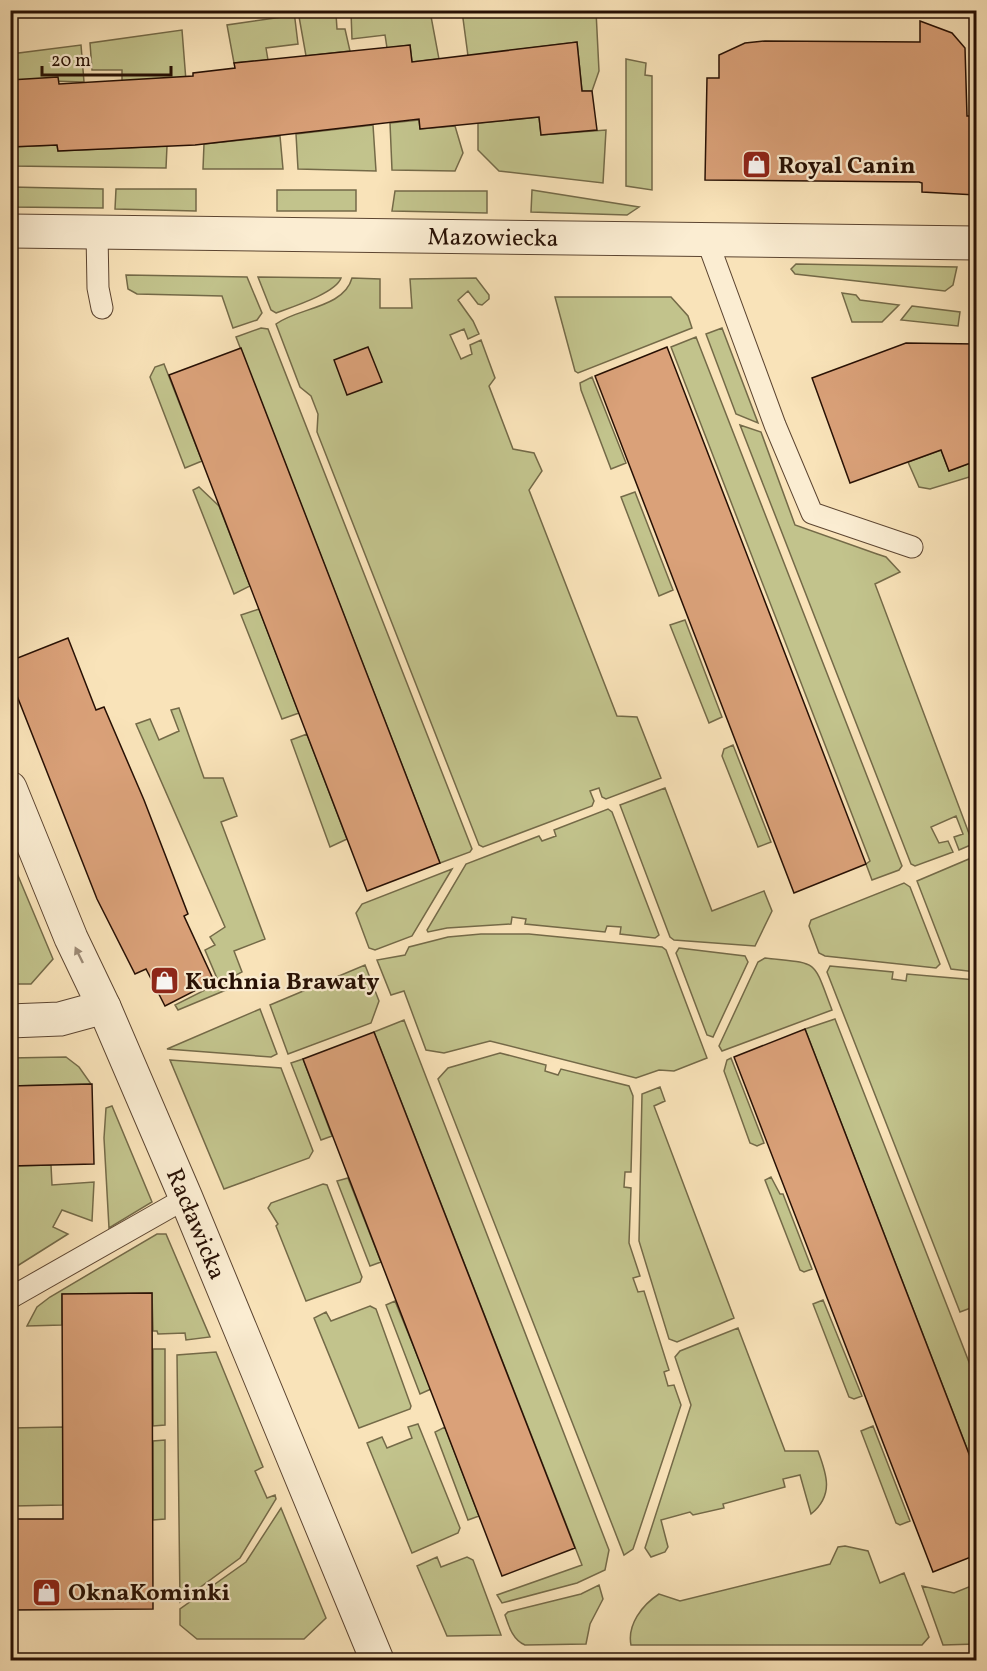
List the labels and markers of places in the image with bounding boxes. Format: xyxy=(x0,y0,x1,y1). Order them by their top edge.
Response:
shop icon: Royal Canin xyxy=(741,149,773,181)
place label: Royal Canin xyxy=(778,150,916,184)
shop icon: Kuchnia Brawaty xyxy=(148,965,180,997)
place label: Kuchnia Brawaty xyxy=(185,966,380,1000)
shop icon: OknaKominki xyxy=(31,1576,63,1608)
place label: OknaKominki xyxy=(68,1577,230,1611)

